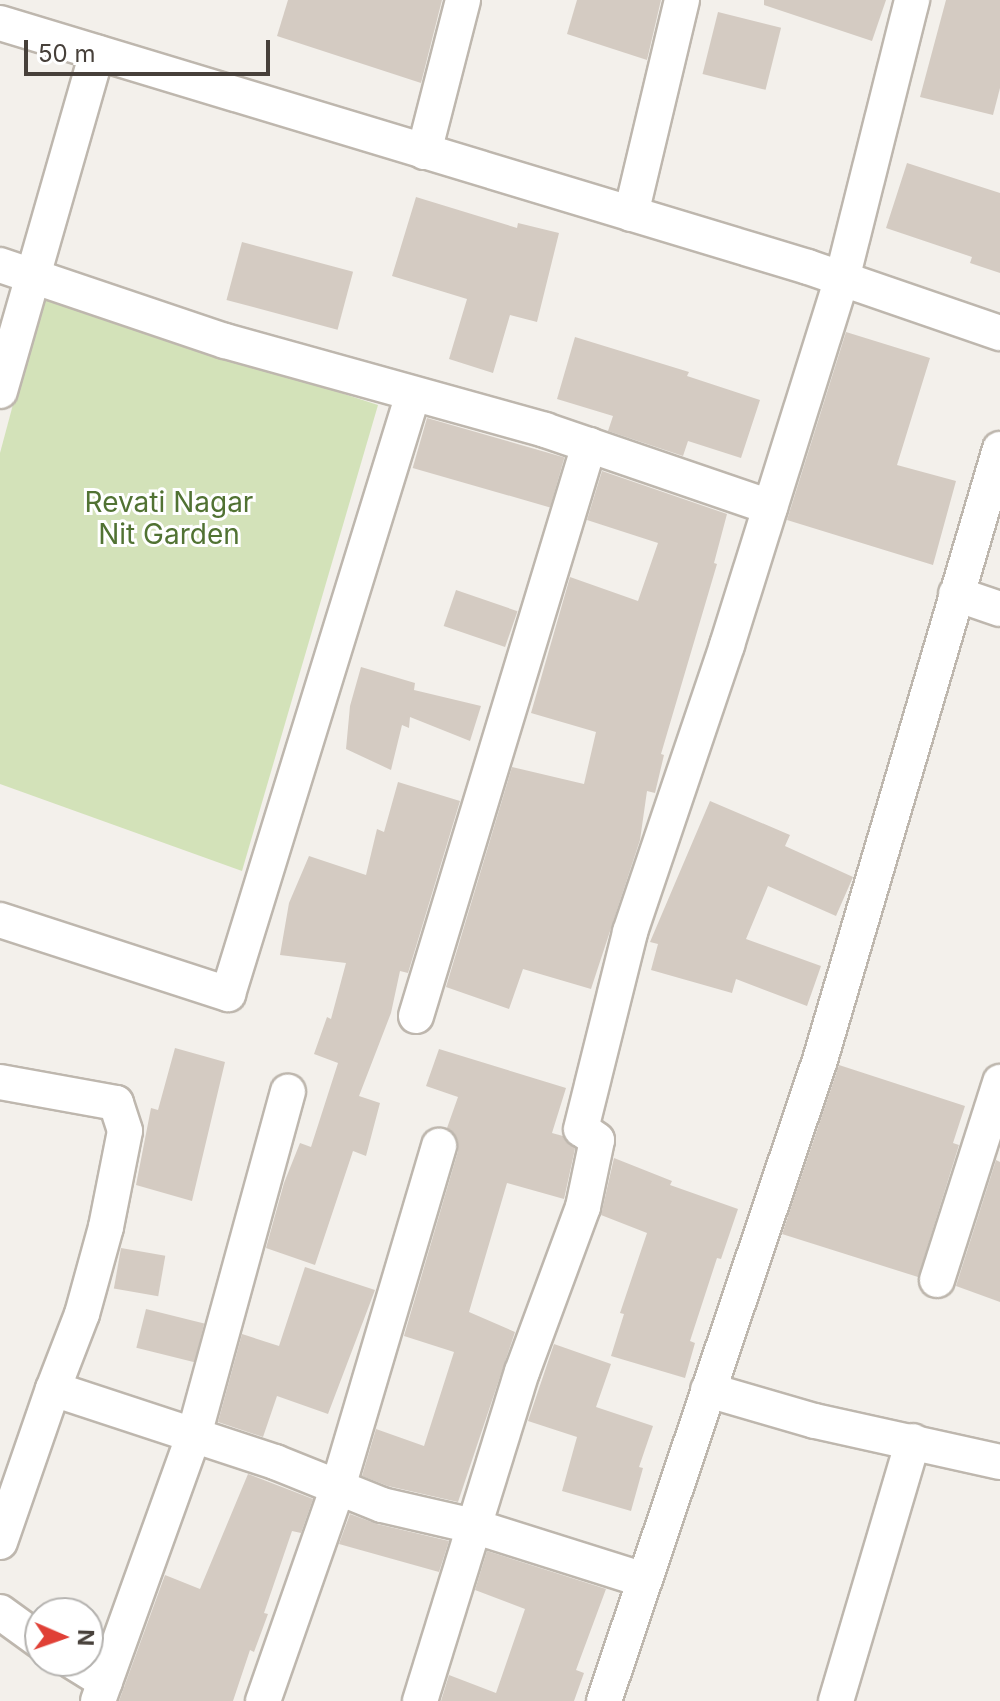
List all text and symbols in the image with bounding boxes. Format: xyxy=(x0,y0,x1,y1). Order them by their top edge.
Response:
scale bar xyxy=(28,24,274,74)
text: 50 m xyxy=(38,39,96,68)
park label: Revati Nagar Nit Garden xyxy=(85,485,253,551)
north arrow xyxy=(24,1597,104,1677)
text: N xyxy=(73,1629,99,1647)

